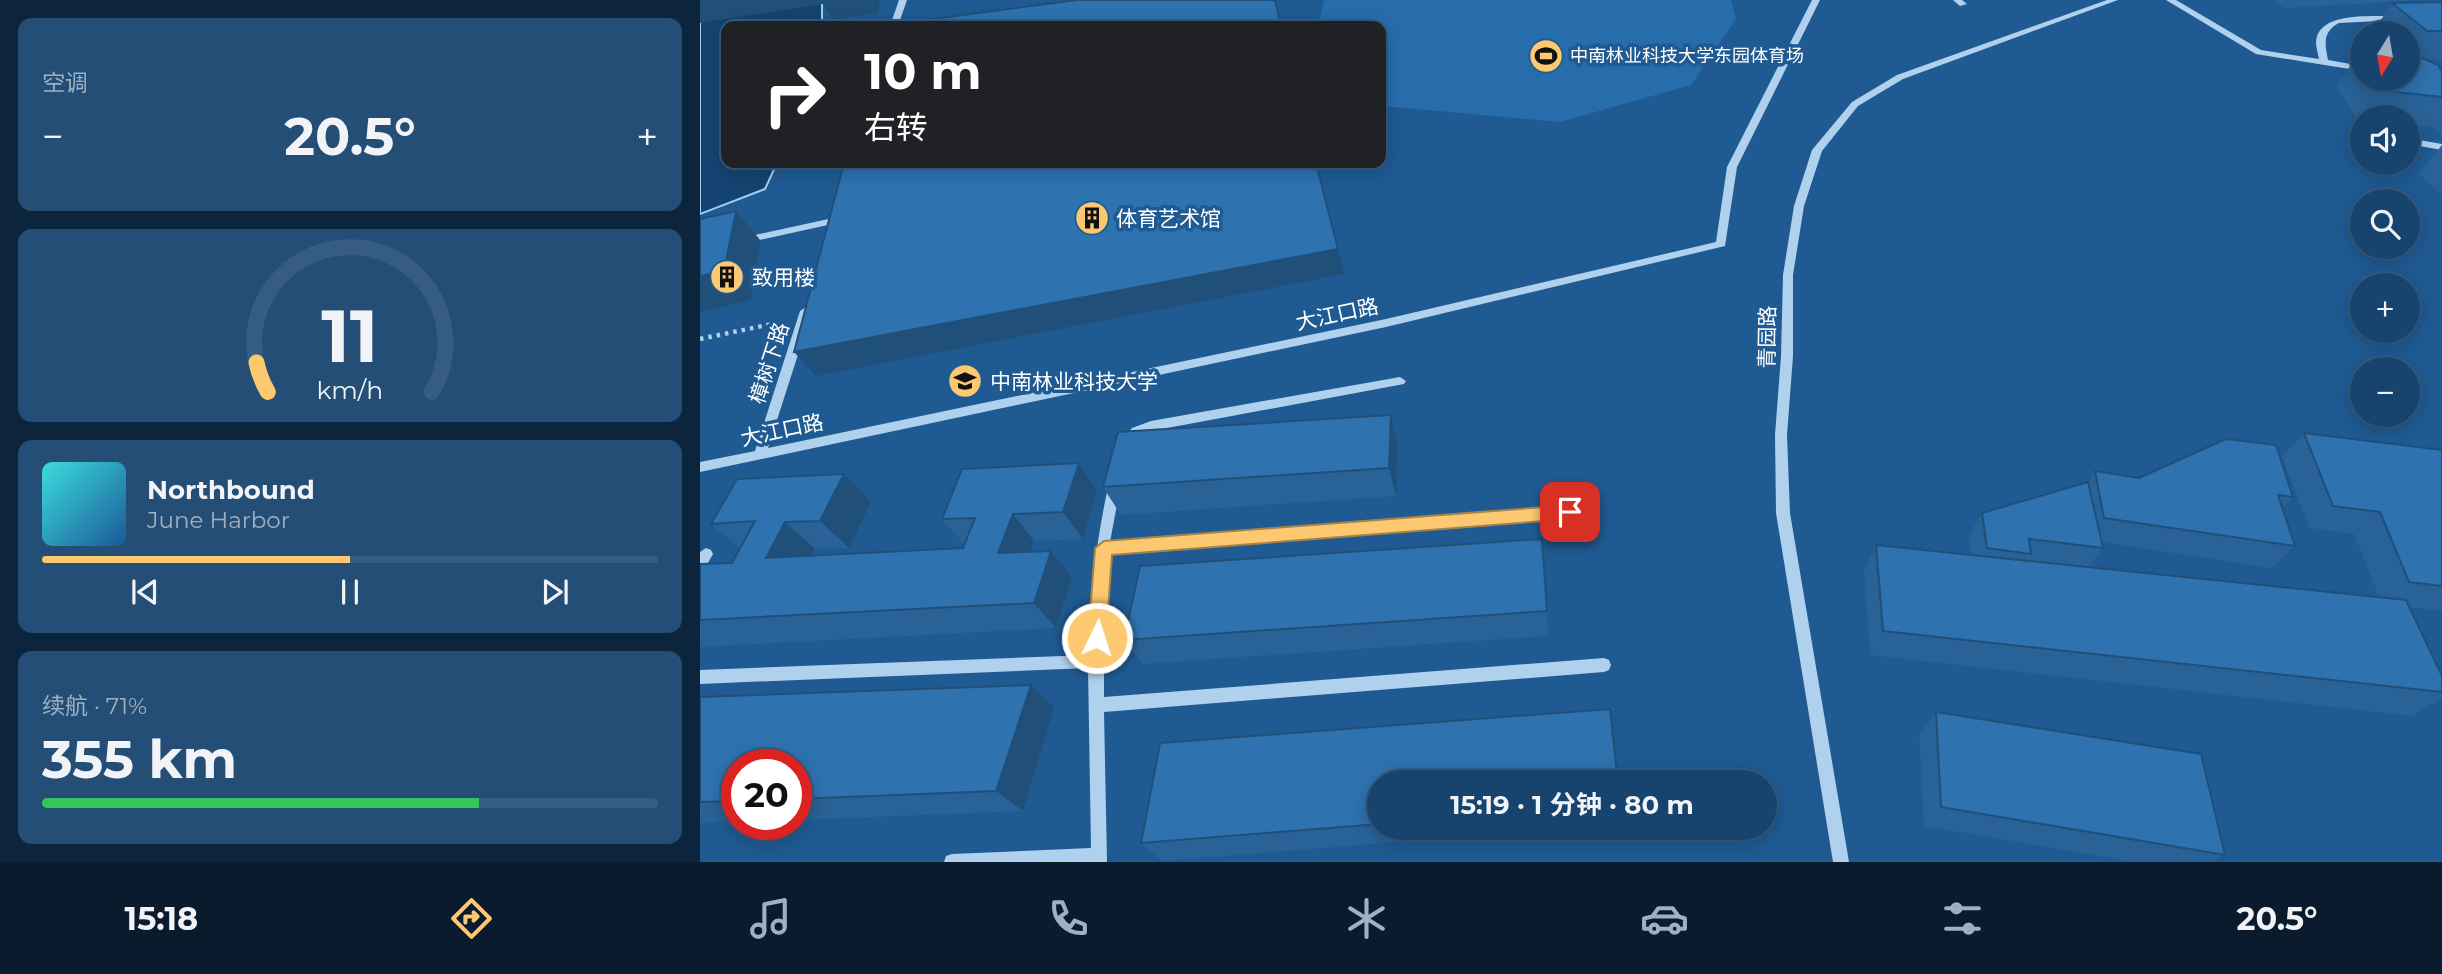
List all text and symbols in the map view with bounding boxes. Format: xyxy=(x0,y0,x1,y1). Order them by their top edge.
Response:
north arrow xyxy=(2350,21,2420,91)
map controls xyxy=(2350,21,2420,427)
sports icon: 中南林业科技大学东园体育场 xyxy=(1527,37,1565,75)
text: 10 m xyxy=(864,42,982,101)
place label: 中南林业科技大学东园体育场 xyxy=(1570,45,1804,67)
icon: right xyxy=(749,49,840,140)
text: 空调 xyxy=(42,69,88,97)
text: 20.5° xyxy=(284,105,416,168)
button: sound xyxy=(2350,105,2420,175)
text: 右转 xyxy=(864,108,928,147)
text: − xyxy=(42,113,64,160)
text: + xyxy=(636,113,658,160)
button: search xyxy=(2350,189,2420,259)
building icon: 体育艺术馆 xyxy=(1073,199,1111,237)
place label: 体育艺术馆 xyxy=(1116,206,1221,231)
building icon: 致用楼 xyxy=(708,258,746,296)
place label: 致用楼 xyxy=(752,265,815,290)
button: + xyxy=(2350,273,2420,343)
text: 11 xyxy=(321,292,379,380)
street label: 大江口路 xyxy=(1293,293,1381,335)
street label: 青园路 xyxy=(1754,305,1780,369)
street label: 樟树下路 xyxy=(744,319,794,407)
button: − xyxy=(2350,357,2420,427)
school or university icon: 中南林业科技大学 xyxy=(946,362,984,400)
place label: 中南林业科技大学 xyxy=(990,369,1158,394)
text: km/h xyxy=(317,374,383,404)
street label: 大江口路 xyxy=(738,409,826,451)
text: Northbound xyxy=(147,474,315,506)
pin xyxy=(1540,482,1600,542)
icon: arrive xyxy=(1551,493,1589,531)
text: June Harbor xyxy=(147,506,290,534)
icon: previous xyxy=(126,573,164,611)
icon: pause xyxy=(331,573,369,611)
icon: next xyxy=(536,573,574,611)
position arrow xyxy=(1060,601,1134,675)
text: 续航 · 71% xyxy=(42,692,147,720)
text: 355 km xyxy=(42,728,237,791)
speed limit sign: 20 xyxy=(721,749,812,840)
text: 15:19 · 1 分钟 · 80 m xyxy=(1450,789,1694,821)
icon: directions xyxy=(447,894,496,943)
icon: music xyxy=(746,894,795,943)
icon: phone xyxy=(1044,894,1093,943)
icon: climate xyxy=(1342,894,1391,943)
icon: car xyxy=(1640,894,1689,943)
icon: filters xyxy=(1938,894,1987,943)
text: 15:18 xyxy=(125,899,198,938)
text: 20.5° xyxy=(2237,899,2317,938)

